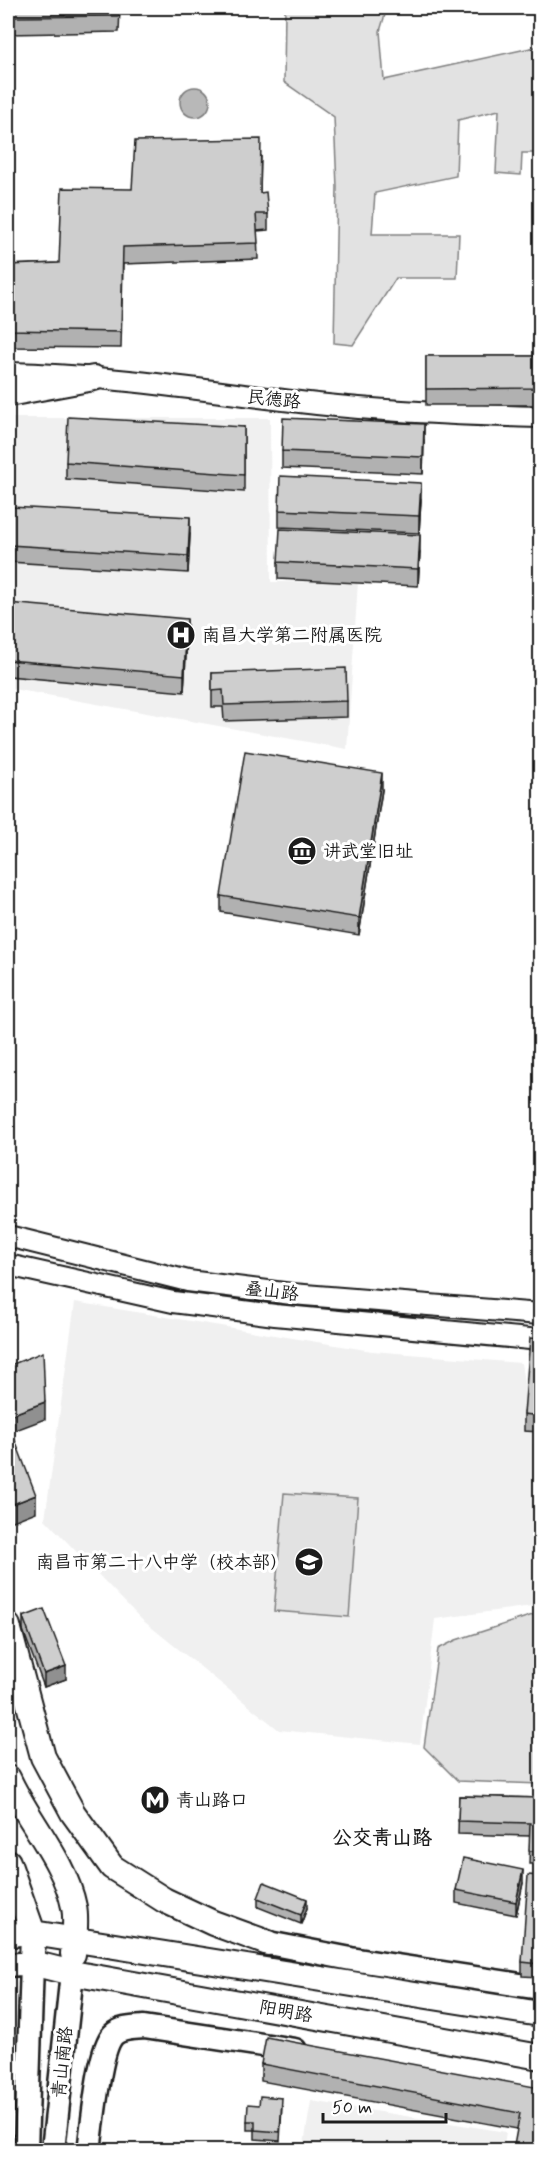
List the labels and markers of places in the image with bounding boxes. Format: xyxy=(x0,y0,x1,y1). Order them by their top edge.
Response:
hospital icon: 南昌大学第二附属医院 xyxy=(165,619,197,651)
place label: 南昌大学第二附属医院 xyxy=(202,624,382,648)
museum icon: 讲武堂旧址 xyxy=(286,835,318,867)
place label: 讲武堂旧址 xyxy=(323,840,413,864)
school or university icon: 南昌市第二十八中学（校本部） xyxy=(293,1546,325,1578)
place label: 南昌市第二十八中学（校本部） xyxy=(36,1551,288,1575)
metro station icon: 青山路口 xyxy=(139,1784,171,1816)
place label: 青山路口 xyxy=(176,1789,248,1813)

